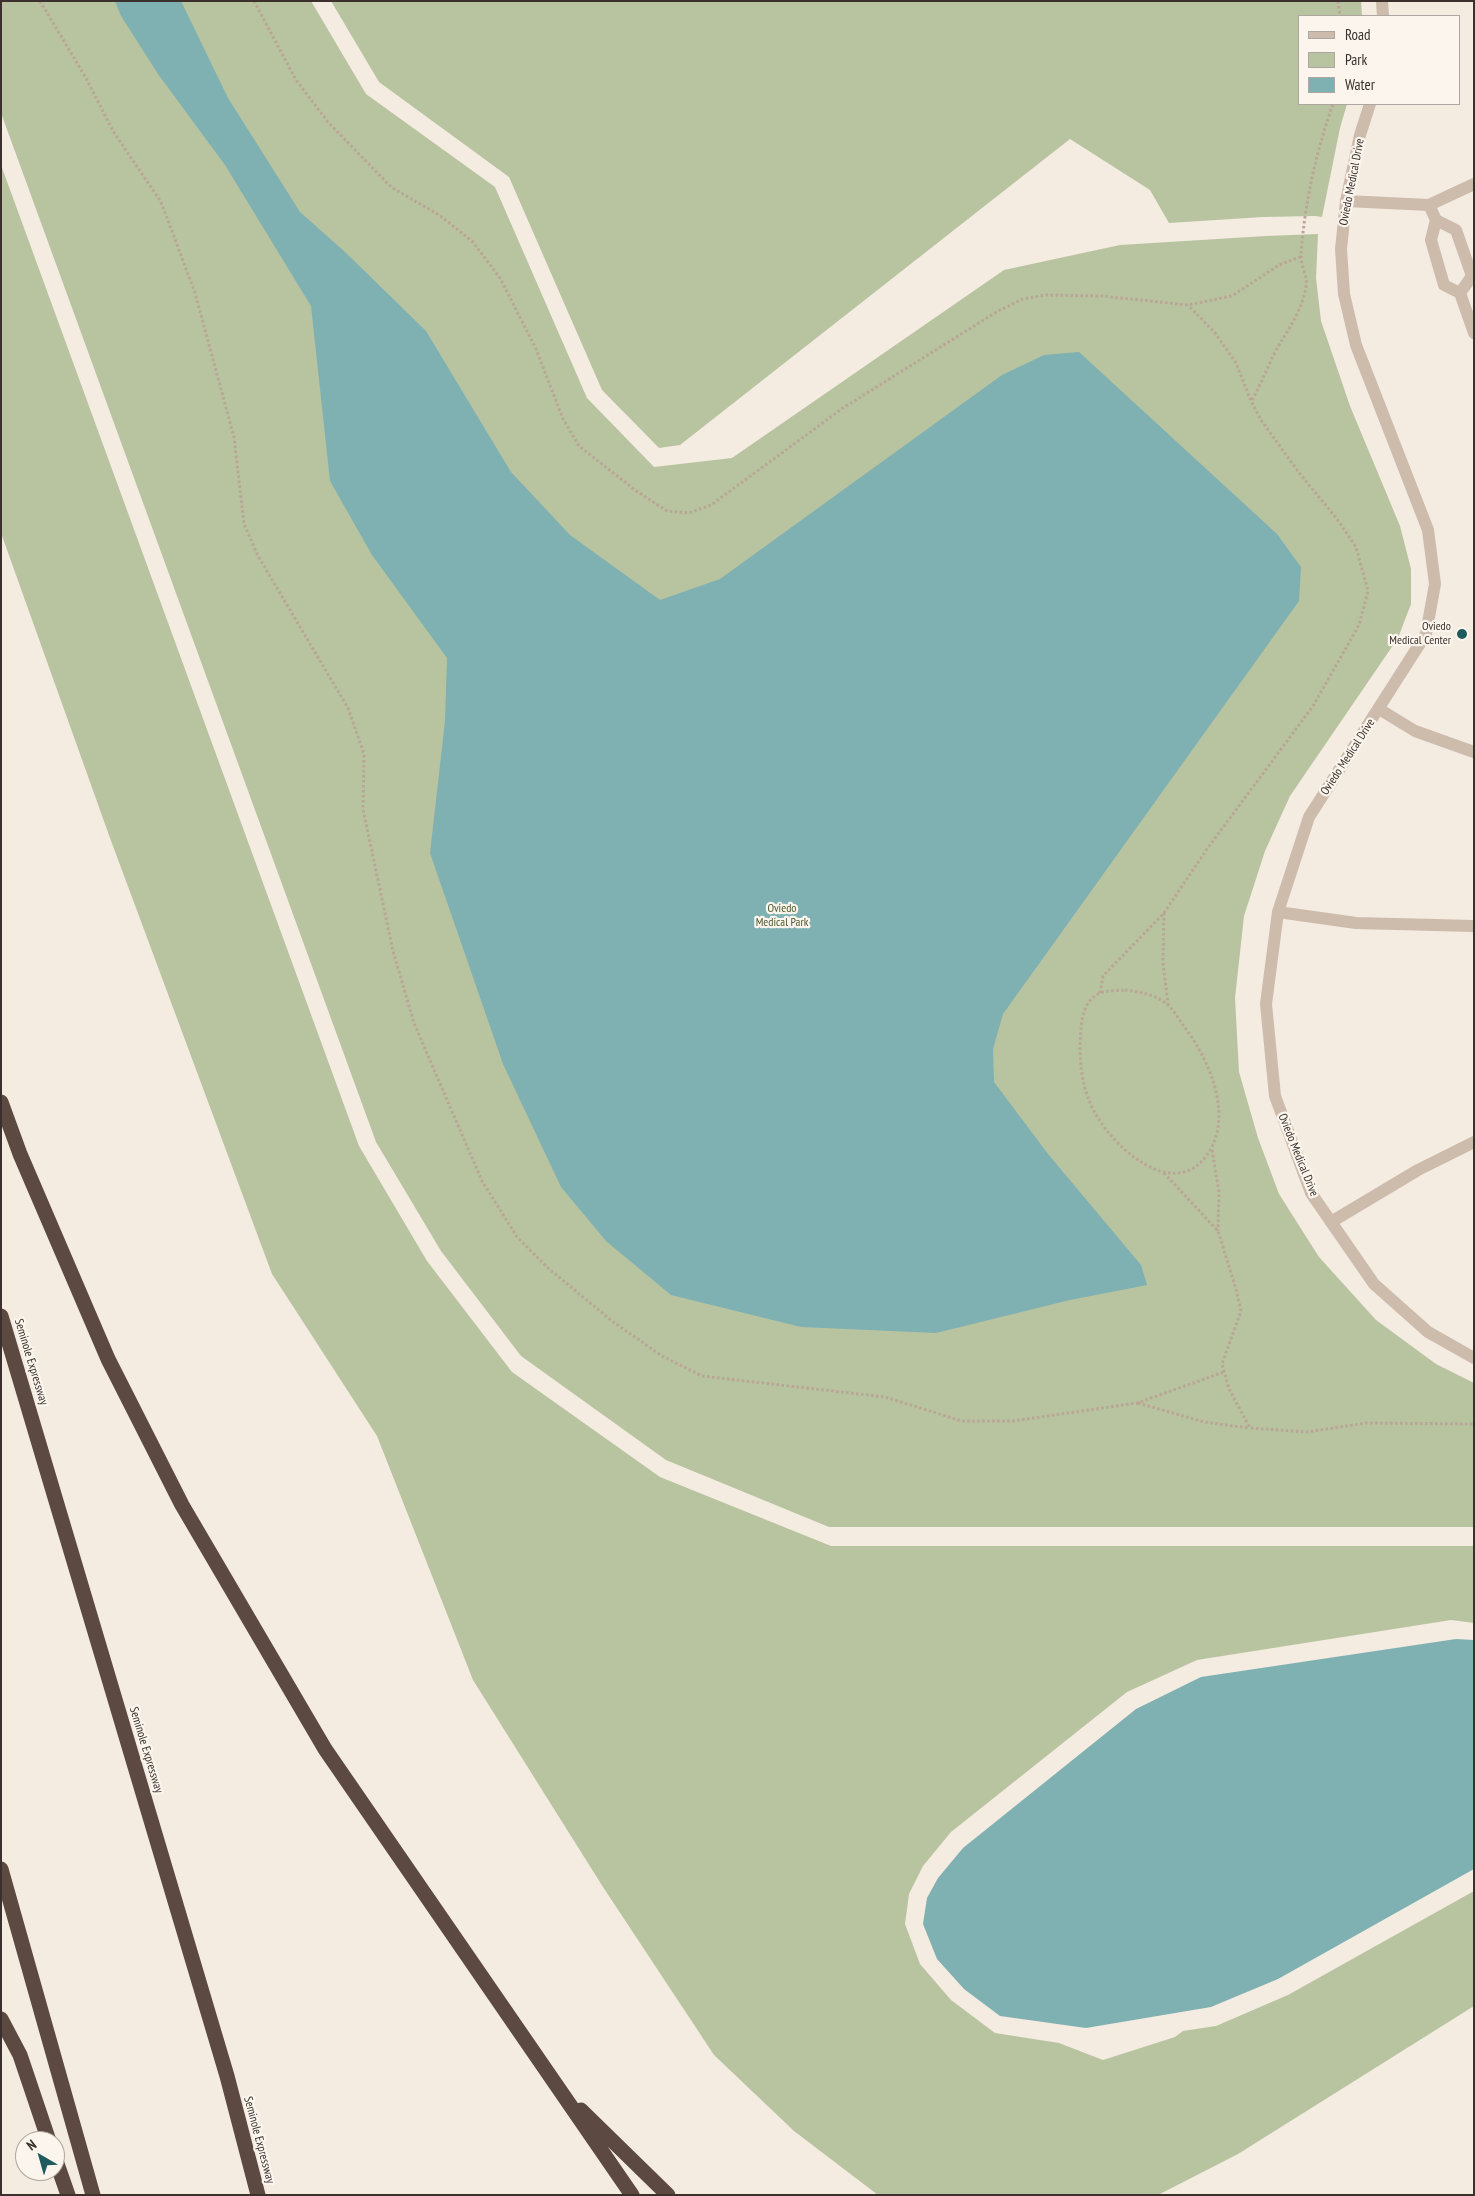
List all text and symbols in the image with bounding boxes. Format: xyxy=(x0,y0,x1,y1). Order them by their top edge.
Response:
legend xyxy=(1298,15,1460,105)
text: Road xyxy=(1345,25,1371,44)
text: Park xyxy=(1345,50,1367,69)
text: Water xyxy=(1345,75,1375,94)
street label: Oviedo Medical Drive xyxy=(1337,137,1367,227)
place label: Oviedo Medical Center xyxy=(1389,620,1451,648)
marker: Oviedo Medical Center xyxy=(1455,627,1469,641)
street label: Oviedo Medical Drive xyxy=(1318,716,1378,798)
park label: Oviedo Medical Park xyxy=(756,902,808,930)
street label: Oviedo Medical Drive xyxy=(1275,1111,1321,1199)
street label: Seminole Expressway xyxy=(11,1317,51,1407)
street label: Seminole Expressway xyxy=(126,1705,166,1795)
street label: Seminole Expressway xyxy=(240,2095,278,2185)
north arrow xyxy=(15,2131,65,2181)
text: N xyxy=(23,2136,40,2154)

